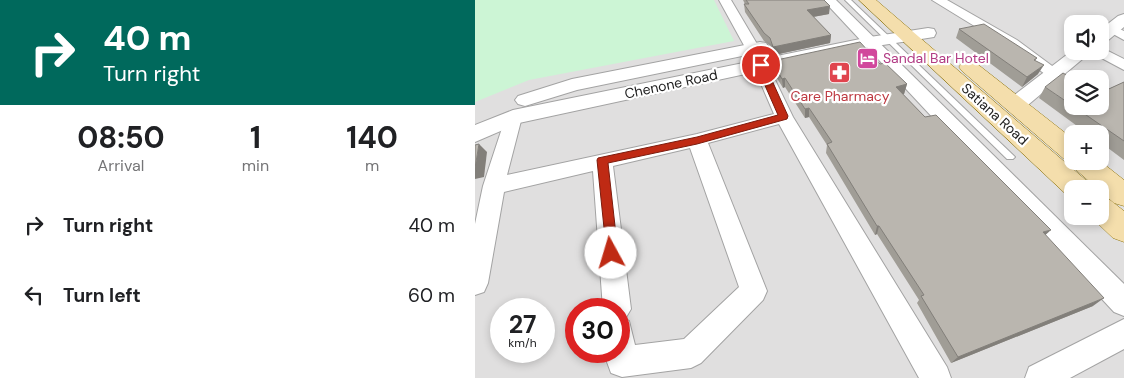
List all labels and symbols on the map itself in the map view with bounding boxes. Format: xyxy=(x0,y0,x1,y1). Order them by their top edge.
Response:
pin xyxy=(740,44,782,86)
hotel icon: Sandal Bar Hotel xyxy=(855,46,879,70)
place label: Sandal Bar Hotel xyxy=(883,49,989,67)
pharmacy icon: Care Pharmacy xyxy=(828,61,852,85)
street label: Chenone Road xyxy=(623,65,719,103)
street label: Satiana Road xyxy=(958,79,1032,149)
place label: Care Pharmacy xyxy=(790,87,890,105)
position arrow xyxy=(584,226,636,278)
speed limit sign: 30 xyxy=(565,298,630,363)

